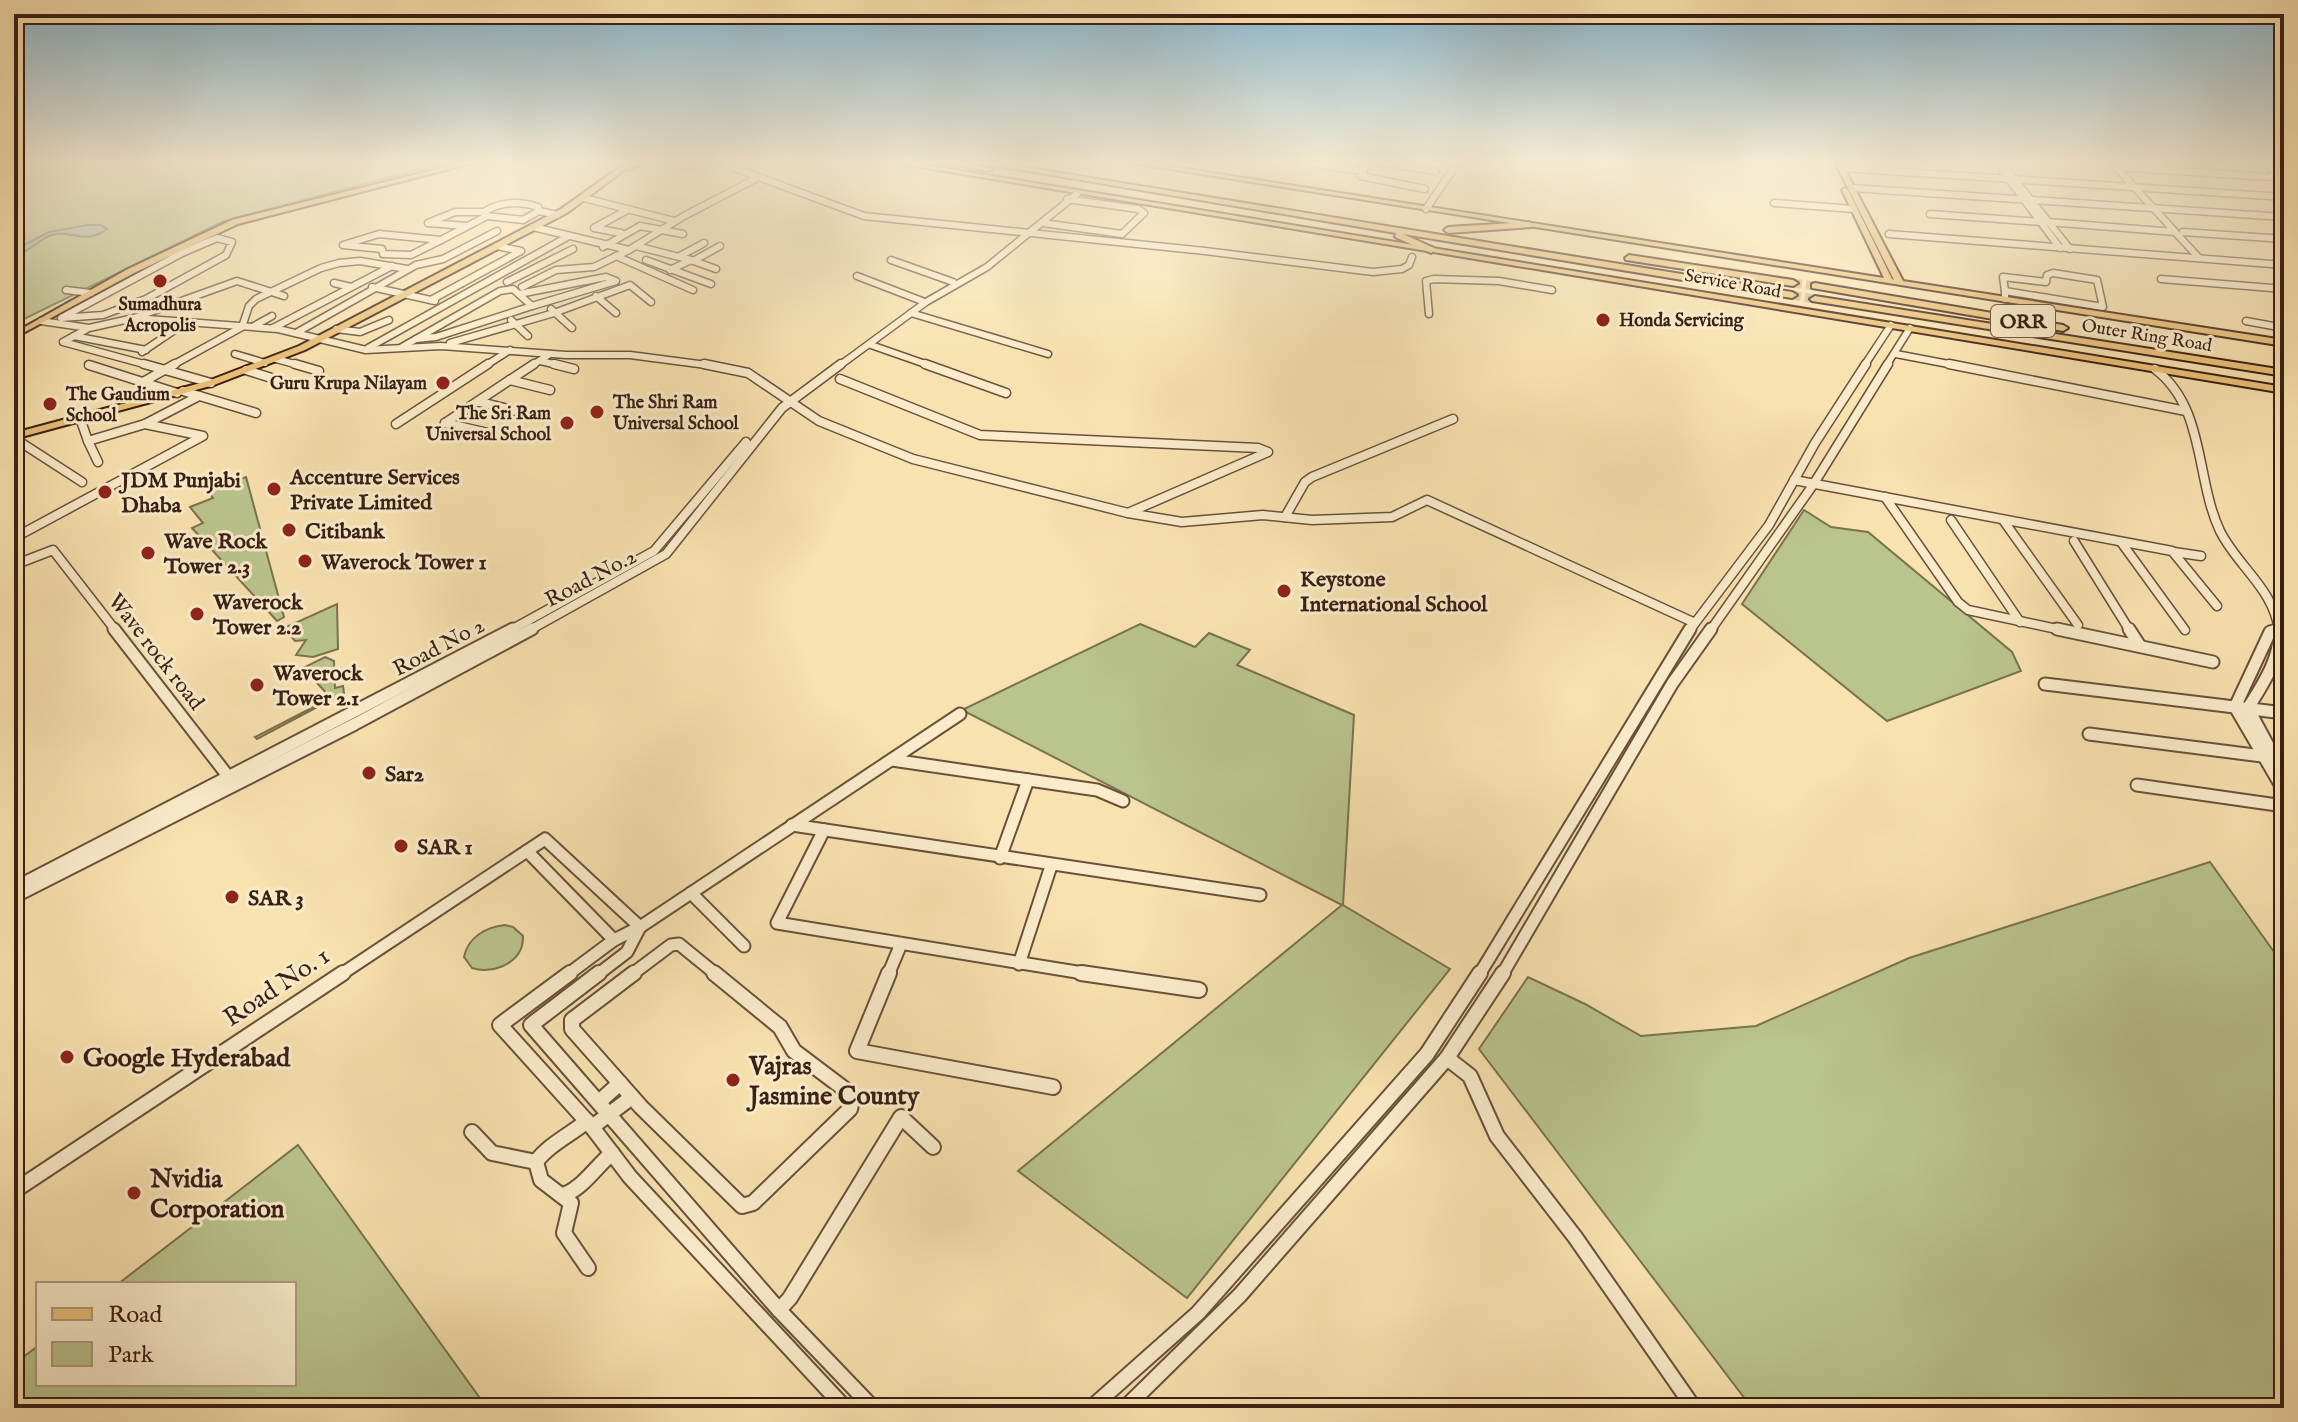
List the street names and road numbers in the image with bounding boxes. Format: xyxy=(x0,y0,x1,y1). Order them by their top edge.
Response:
street label: Service Road xyxy=(1683,265,1783,304)
road number: ORR xyxy=(1991,305,2055,337)
street label: Outer Ring Road xyxy=(2080,315,2214,358)
street label: Road No.2 xyxy=(540,543,642,615)
street label: Wave rock road xyxy=(101,588,210,716)
street label: Road No 2 xyxy=(388,612,490,684)
street label: Road No. 1 xyxy=(217,940,336,1035)

